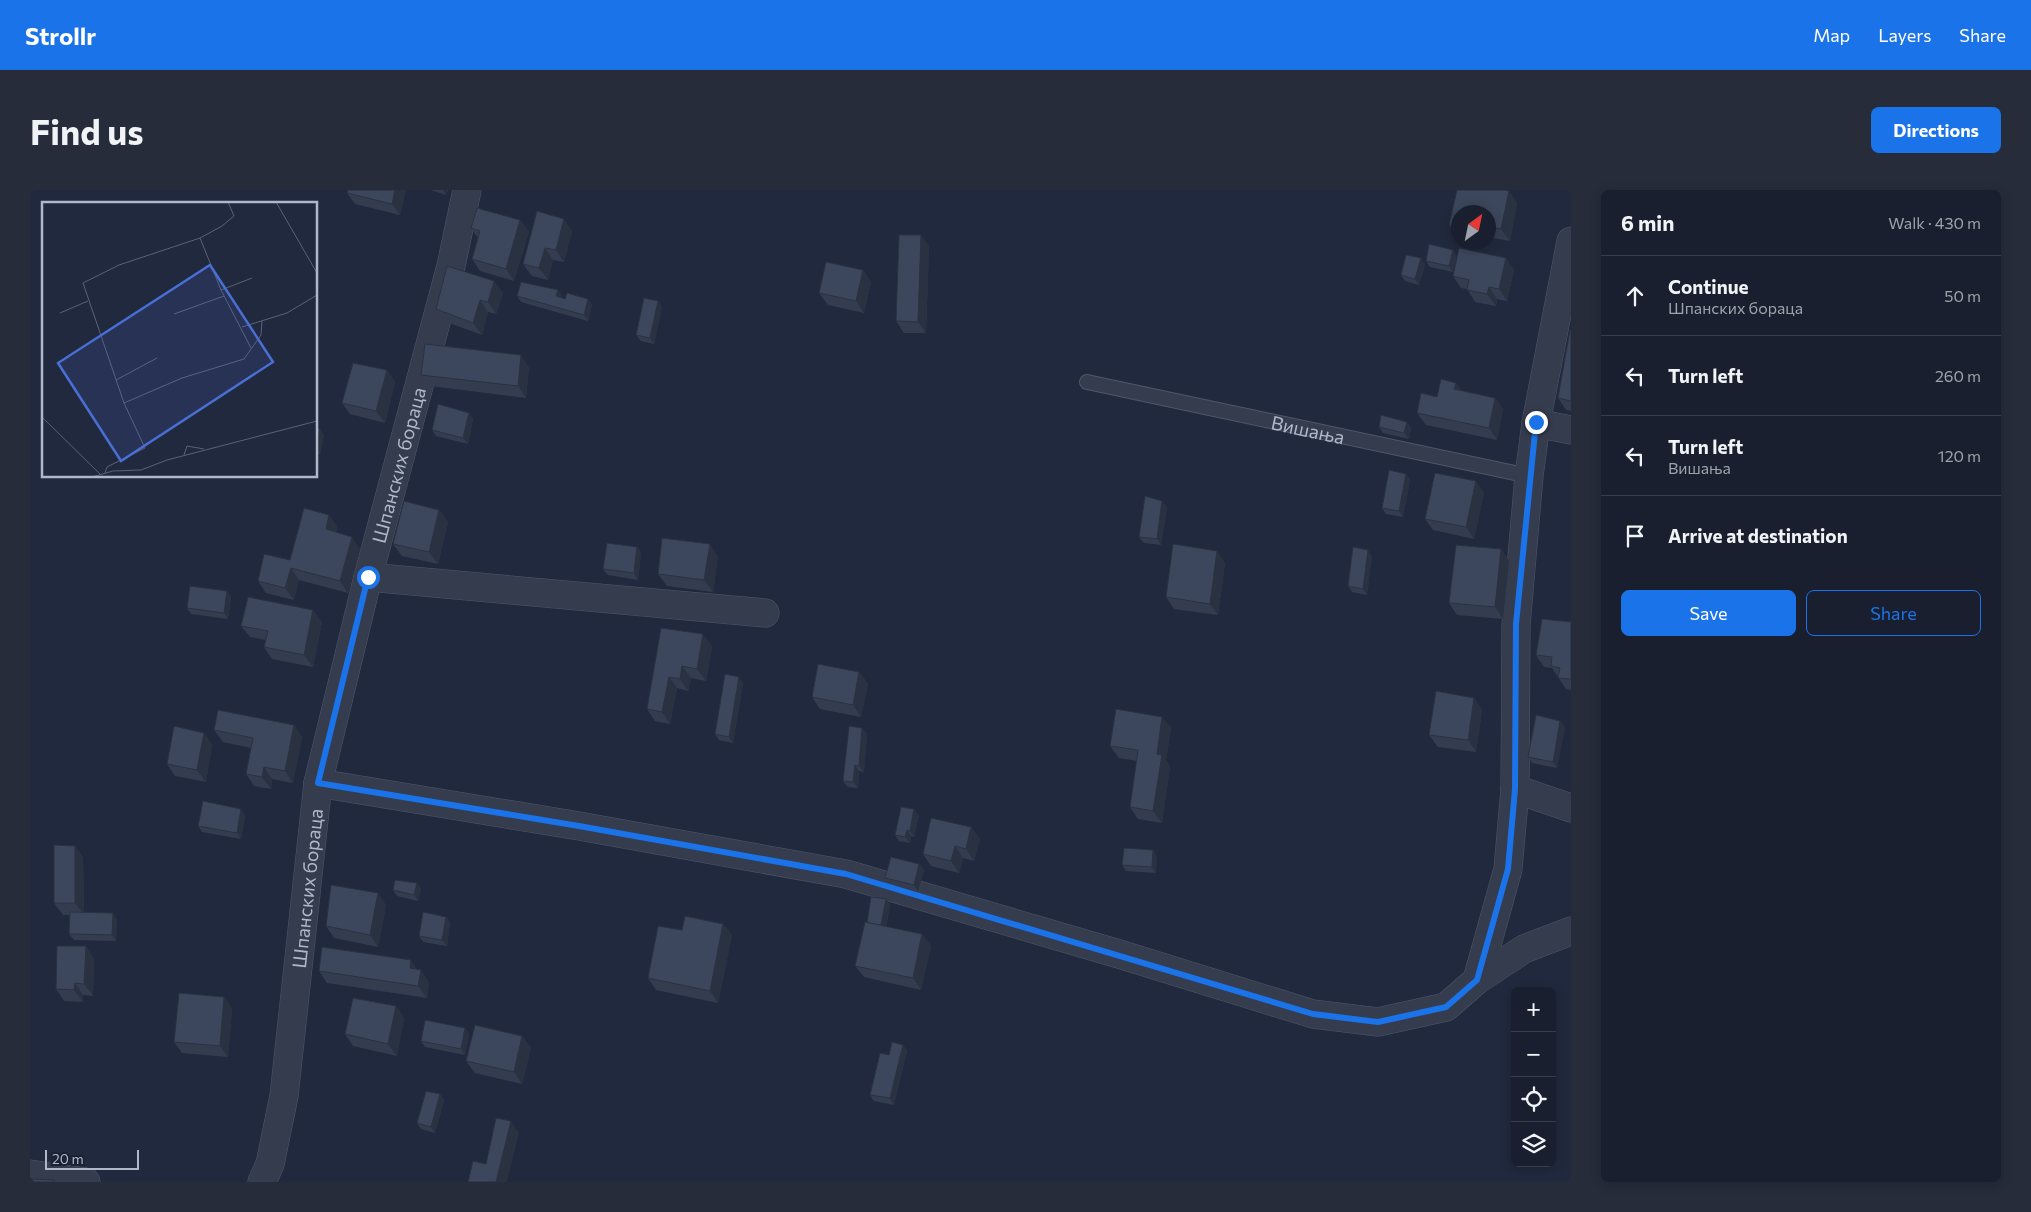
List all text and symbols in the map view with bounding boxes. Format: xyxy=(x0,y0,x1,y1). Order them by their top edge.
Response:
text: Strollr xyxy=(25,21,96,50)
text: Map xyxy=(1813,24,1850,46)
text: Layers xyxy=(1878,24,1931,46)
text: Share xyxy=(1959,24,2006,46)
button: Directions xyxy=(1871,107,2001,153)
text: Find us xyxy=(30,109,144,152)
inset map xyxy=(42,202,318,478)
north arrow xyxy=(1451,205,1496,250)
text: 6 min xyxy=(1621,210,1674,235)
text: Walk · 430 m xyxy=(1888,213,1981,232)
text: Continue xyxy=(1668,275,1748,298)
icon: ahead xyxy=(1621,282,1649,310)
text: 50 m xyxy=(1944,286,1981,305)
text: Шпанских бораца xyxy=(1668,298,1803,317)
icon: left xyxy=(1621,362,1649,390)
text: Turn left xyxy=(1668,364,1743,387)
text: 260 m xyxy=(1935,366,1981,385)
street label: Шпанских бораца xyxy=(366,384,430,545)
street label: Вишања xyxy=(1269,410,1347,448)
route end xyxy=(1525,411,1548,434)
text: Turn left xyxy=(1668,435,1743,458)
icon: left xyxy=(1621,442,1649,470)
text: 120 m xyxy=(1938,446,1981,465)
text: Вишања xyxy=(1668,458,1731,477)
icon: arrive xyxy=(1621,522,1649,550)
text: Arrive at destination xyxy=(1668,524,1848,547)
route start xyxy=(357,566,380,589)
button: Save xyxy=(1621,590,1796,636)
button: Share xyxy=(1806,590,1981,636)
street label: Шпанских бораца xyxy=(286,807,327,969)
map controls xyxy=(1511,987,1556,1167)
button: + xyxy=(1511,987,1556,1032)
button: − xyxy=(1511,1032,1556,1077)
button: locate xyxy=(1511,1077,1556,1122)
button: layers xyxy=(1511,1122,1556,1167)
scale bar xyxy=(45,1147,139,1170)
text: 20 m xyxy=(52,1150,84,1167)

